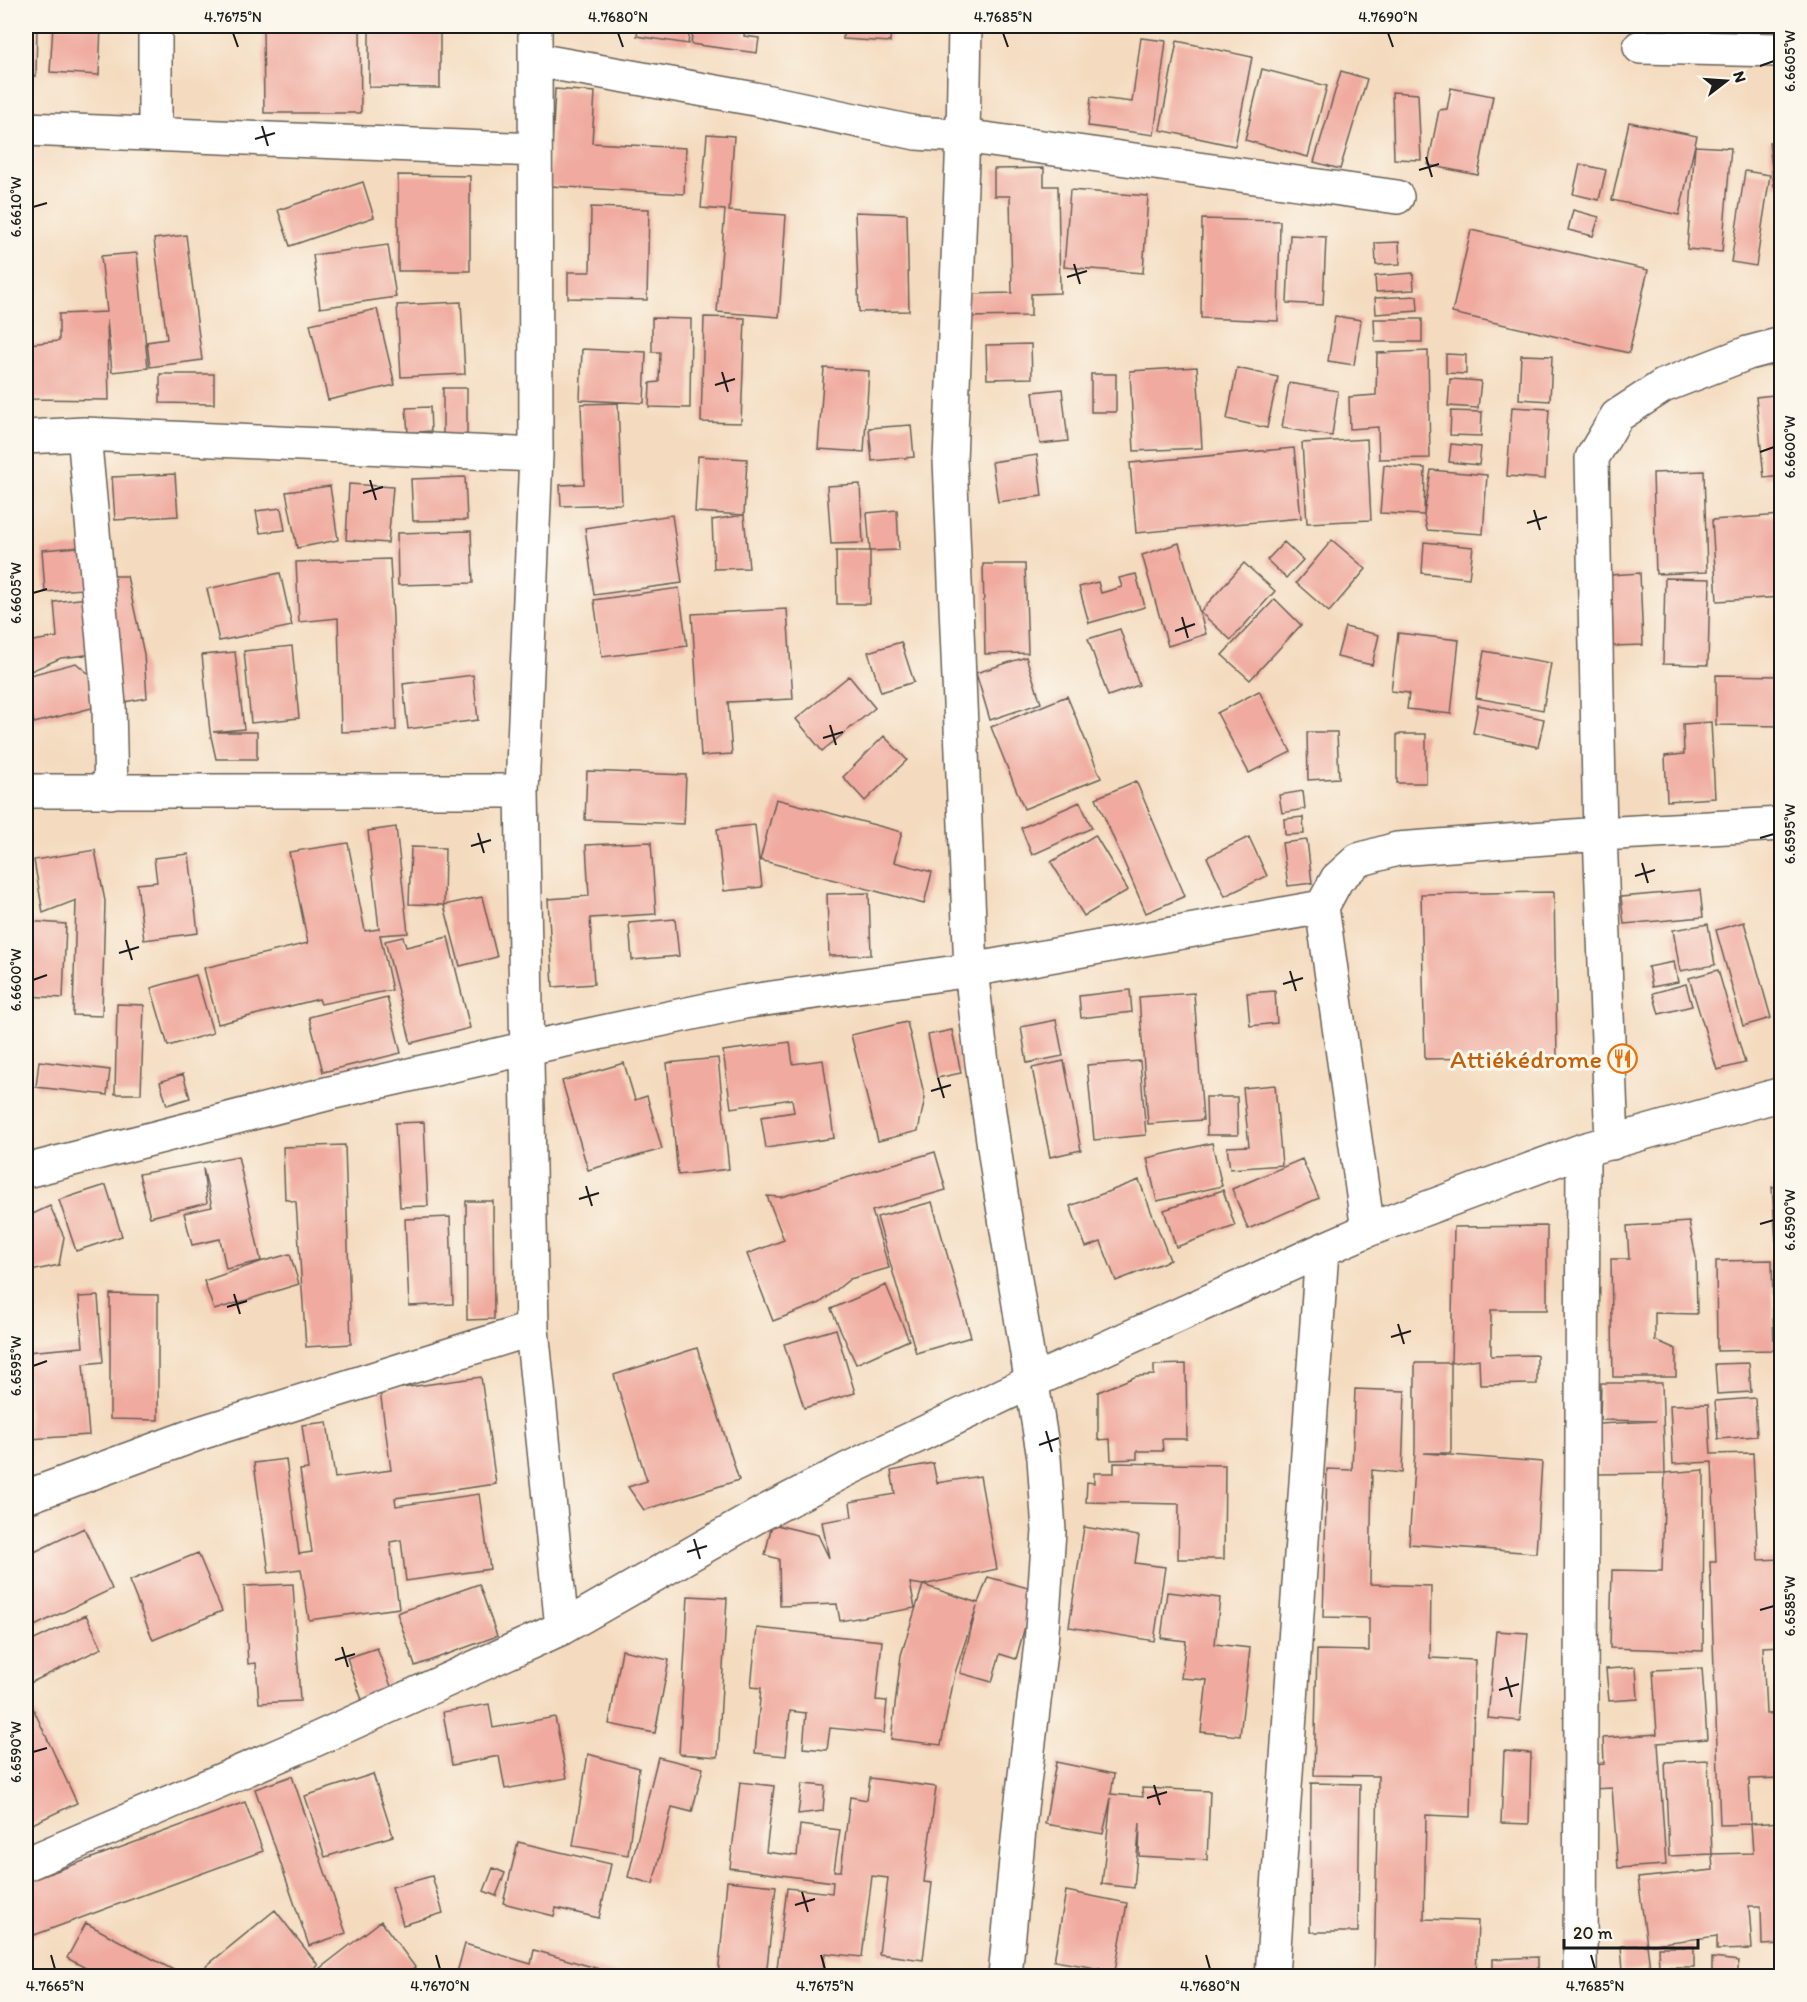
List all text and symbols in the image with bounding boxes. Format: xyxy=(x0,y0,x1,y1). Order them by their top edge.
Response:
text: 4.7675°N xyxy=(204,8,262,26)
text: 4.7680°N xyxy=(588,8,648,26)
text: 4.7685°N xyxy=(974,8,1032,26)
text: 4.7690°N xyxy=(1358,8,1418,26)
text: 6.6605°W xyxy=(1781,30,1799,92)
north arrow xyxy=(1696,51,1756,111)
text: N xyxy=(1729,69,1751,85)
text: 6.6610°W xyxy=(7,176,25,237)
text: 6.6600°W xyxy=(1781,415,1799,479)
text: 6.6605°W xyxy=(7,562,25,624)
text: 6.6595°W xyxy=(1781,804,1799,864)
text: 6.6600°W xyxy=(7,948,25,1012)
place label: Attiékédrome xyxy=(1450,1043,1602,1075)
restaurant icon: Attiékédrome xyxy=(1607,1043,1639,1075)
text: 6.6590°W xyxy=(1781,1189,1799,1251)
text: 6.6595°W xyxy=(7,1336,25,1396)
text: 6.6585°W xyxy=(1781,1575,1799,1636)
text: 6.6590°W xyxy=(7,1721,25,1783)
scale bar xyxy=(1564,1912,1698,1950)
text: 20 m xyxy=(1573,1922,1613,1944)
text: 4.7665°N xyxy=(26,1977,84,1995)
text: 4.7670°N xyxy=(410,1977,470,1995)
text: 4.7675°N xyxy=(796,1977,854,1995)
text: 4.7680°N xyxy=(1180,1977,1240,1995)
text: 4.7685°N xyxy=(1566,1977,1624,1995)

